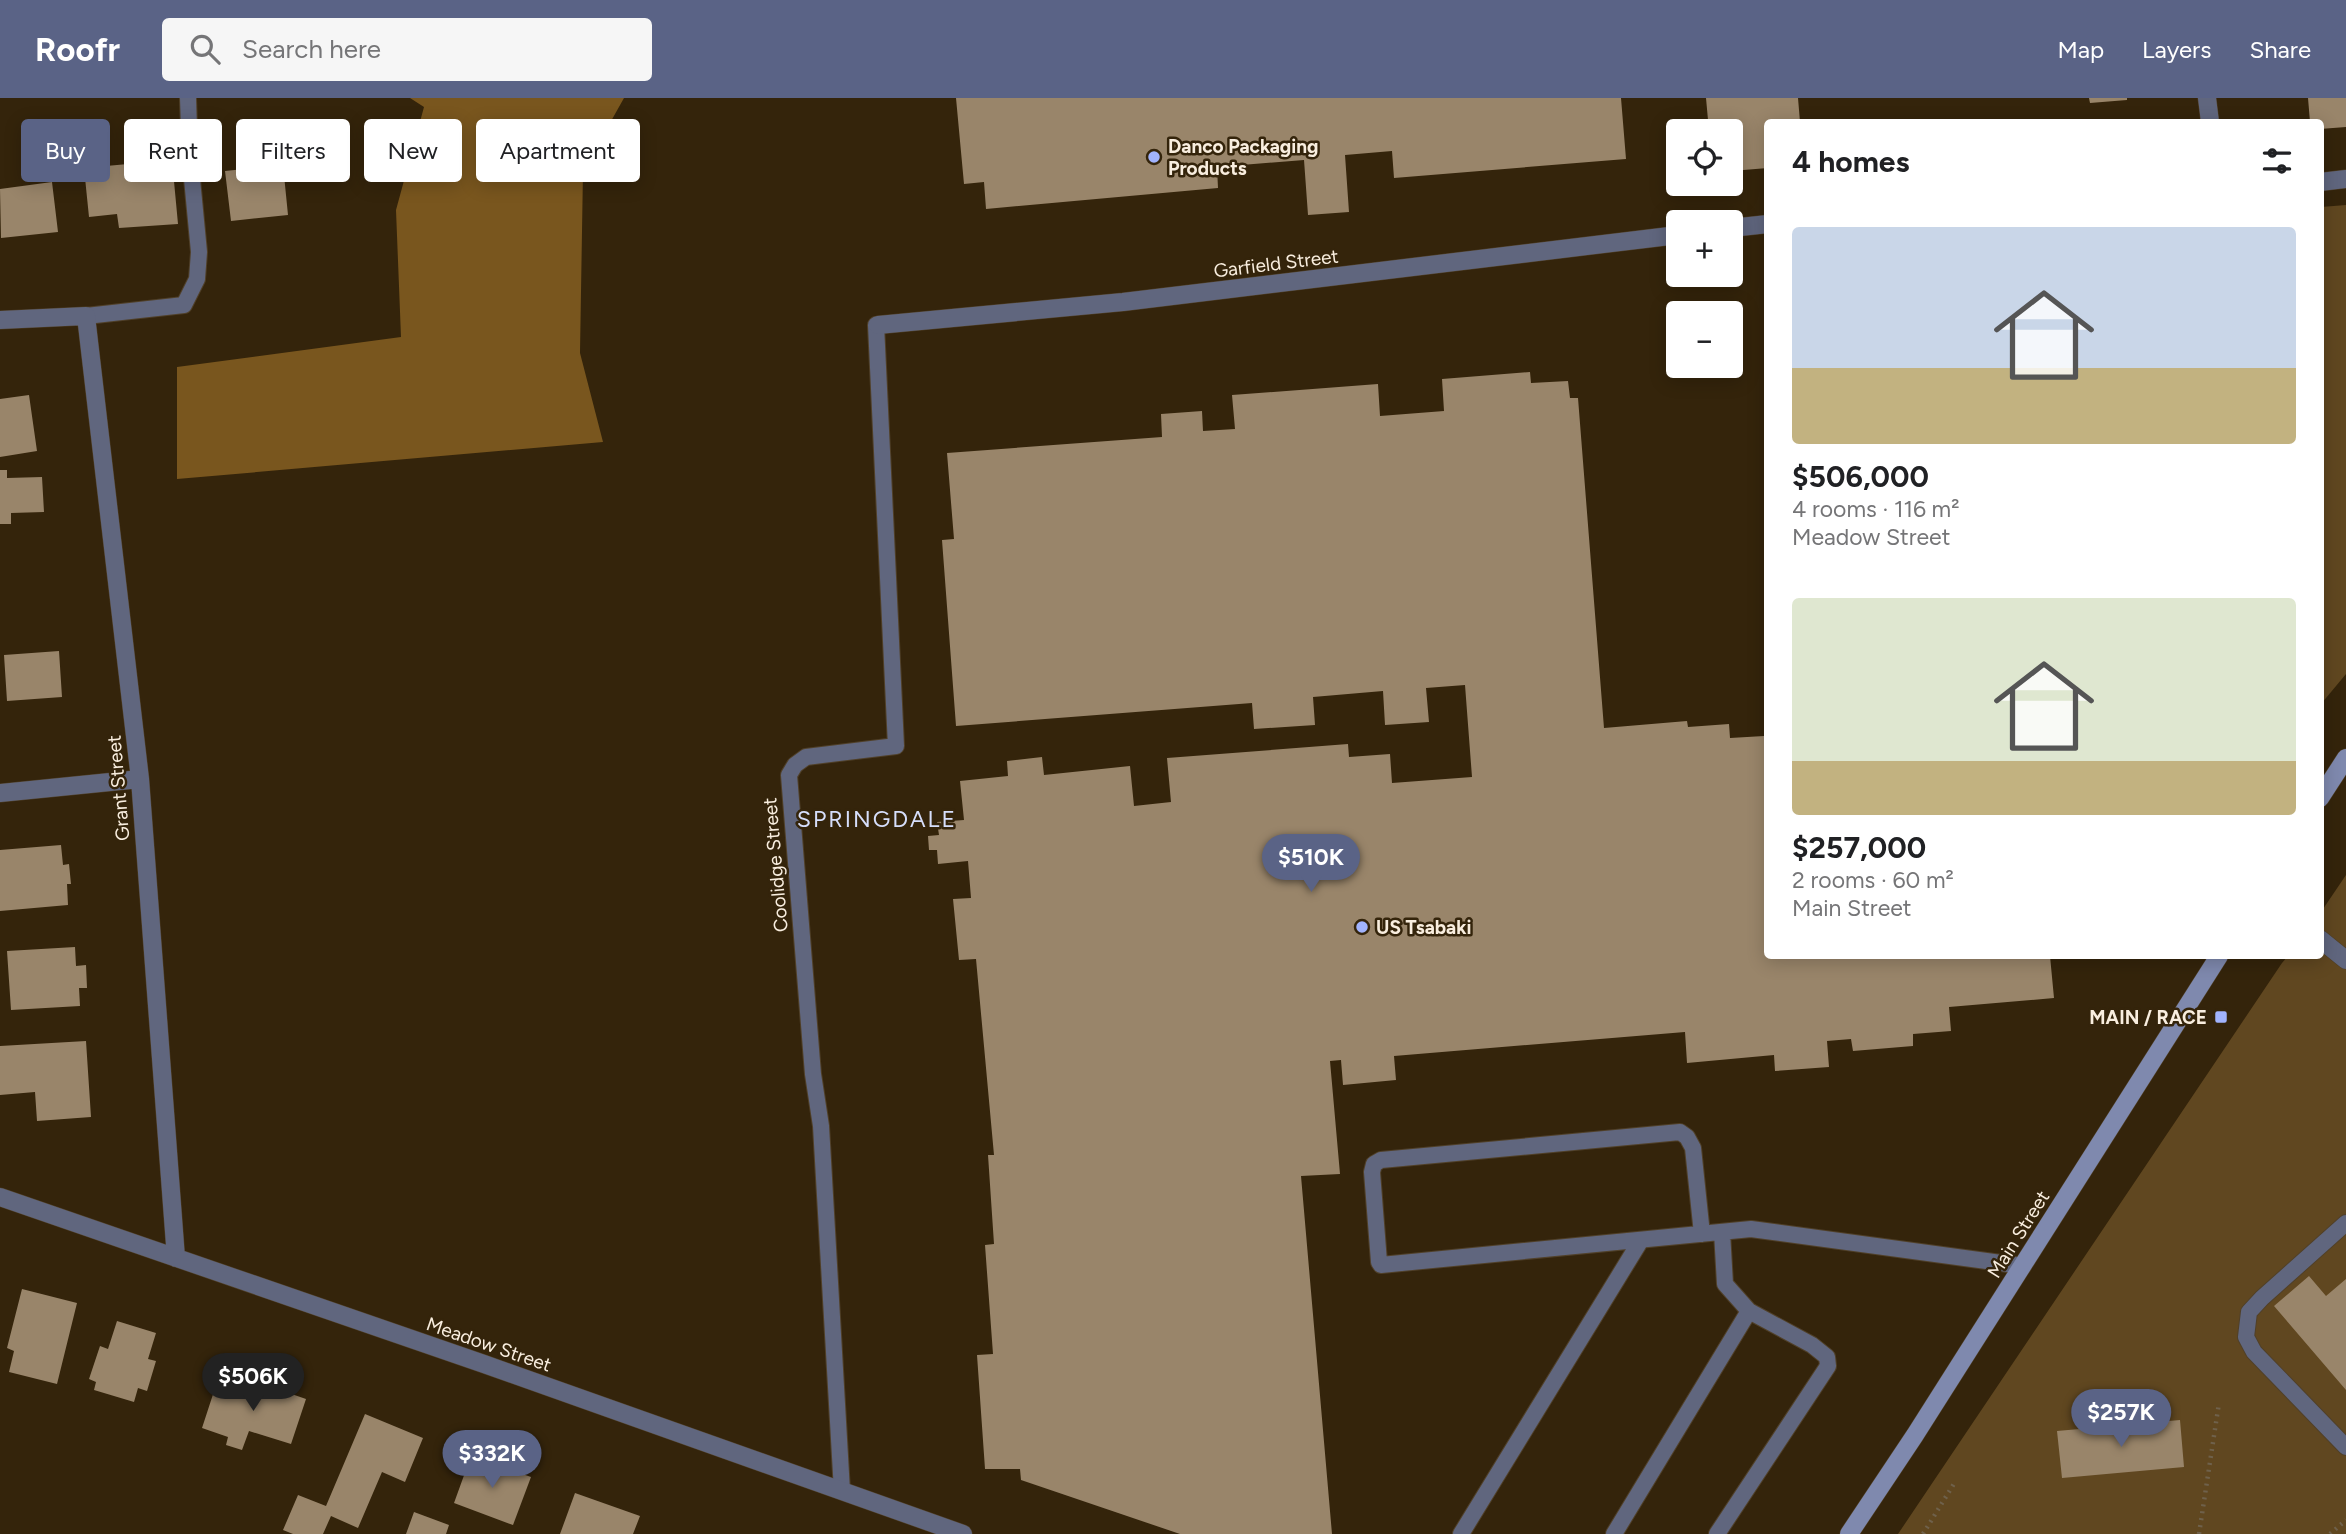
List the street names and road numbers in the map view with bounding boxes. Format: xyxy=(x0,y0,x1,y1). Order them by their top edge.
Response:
street label: Garfield Street xyxy=(1212,244,1340,283)
street label: Grant Street xyxy=(102,734,135,842)
street label: Coolidge Street xyxy=(758,797,793,933)
street label: Main Street xyxy=(1983,1186,2054,1282)
street label: Meadow Street xyxy=(423,1312,554,1377)

